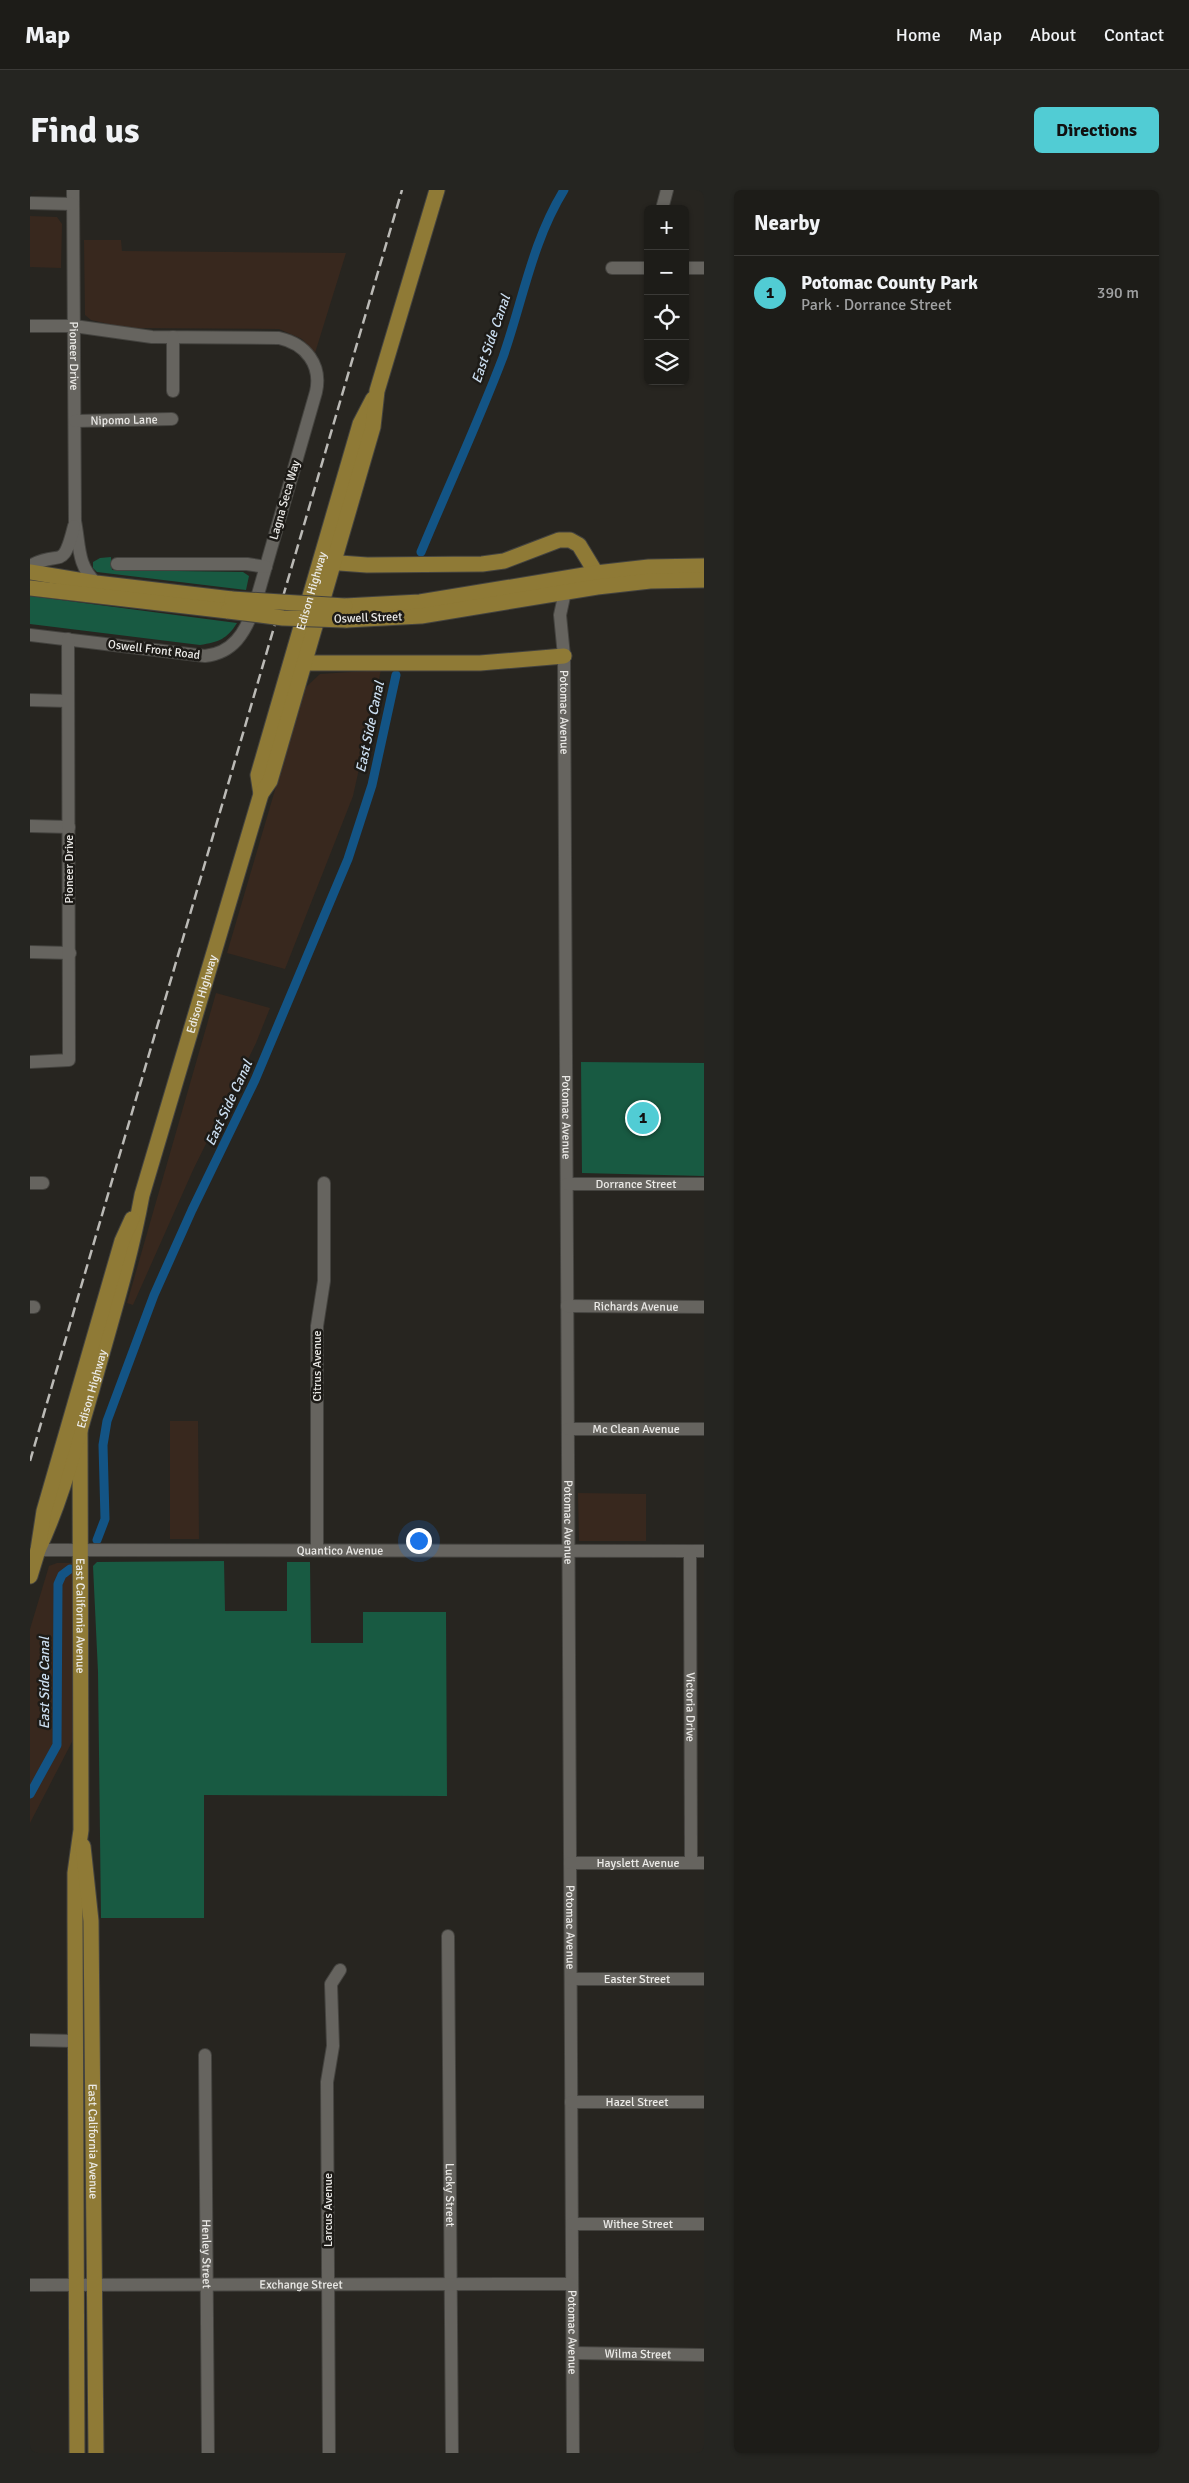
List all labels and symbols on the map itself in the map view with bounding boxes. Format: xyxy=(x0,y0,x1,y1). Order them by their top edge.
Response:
water label: East Side Canal xyxy=(468,292,514,385)
street label: Pioneer Drive xyxy=(66,322,82,390)
street label: Nipomo Lane xyxy=(90,412,158,428)
street label: Lagna Seca Way xyxy=(266,458,304,542)
street label: Edison Highway xyxy=(293,549,330,632)
street label: Oswell Street xyxy=(334,609,402,627)
street label: Oswell Front Road xyxy=(107,637,201,663)
street label: Potomac Avenue xyxy=(557,670,572,755)
water label: East Side Canal xyxy=(352,679,388,774)
street label: Pioneer Drive xyxy=(62,835,77,903)
street label: Edison Highway xyxy=(183,953,220,1035)
water label: East Side Canal xyxy=(202,1057,257,1148)
street label: Potomac Avenue xyxy=(559,1075,574,1160)
pin: 1 xyxy=(627,1099,659,1137)
street label: Dorrance Street xyxy=(596,1177,677,1192)
street label: Richards Avenue xyxy=(593,1299,679,1314)
street label: Citrus Avenue xyxy=(310,1330,325,1402)
street label: Edison Highway xyxy=(74,1347,110,1430)
street label: Mc Clean Avenue xyxy=(592,1422,680,1437)
street label: Potomac Avenue xyxy=(561,1480,576,1565)
your location xyxy=(406,1528,432,1554)
street label: Quantico Avenue xyxy=(297,1543,383,1558)
street label: East California Avenue xyxy=(73,1558,88,1674)
water label: East Side Canal xyxy=(36,1636,53,1729)
street label: Victoria Drive xyxy=(683,1672,698,1742)
street label: Hayslett Avenue xyxy=(597,1856,679,1871)
street label: Potomac Avenue xyxy=(563,1885,578,1970)
street label: Easter Street xyxy=(604,1972,670,1987)
street label: East California Avenue xyxy=(85,2084,101,2199)
street label: Hazel Street xyxy=(606,2095,668,2110)
street label: Lucky Street xyxy=(442,2163,458,2227)
street label: Larcus Avenue xyxy=(321,2173,336,2247)
street label: Withee Street xyxy=(603,2217,673,2232)
street label: Henley Street xyxy=(199,2219,214,2289)
street label: Exchange Street xyxy=(259,2277,343,2292)
street label: Potomac Avenue xyxy=(565,2290,580,2375)
street label: Wilma Street xyxy=(605,2346,671,2362)

